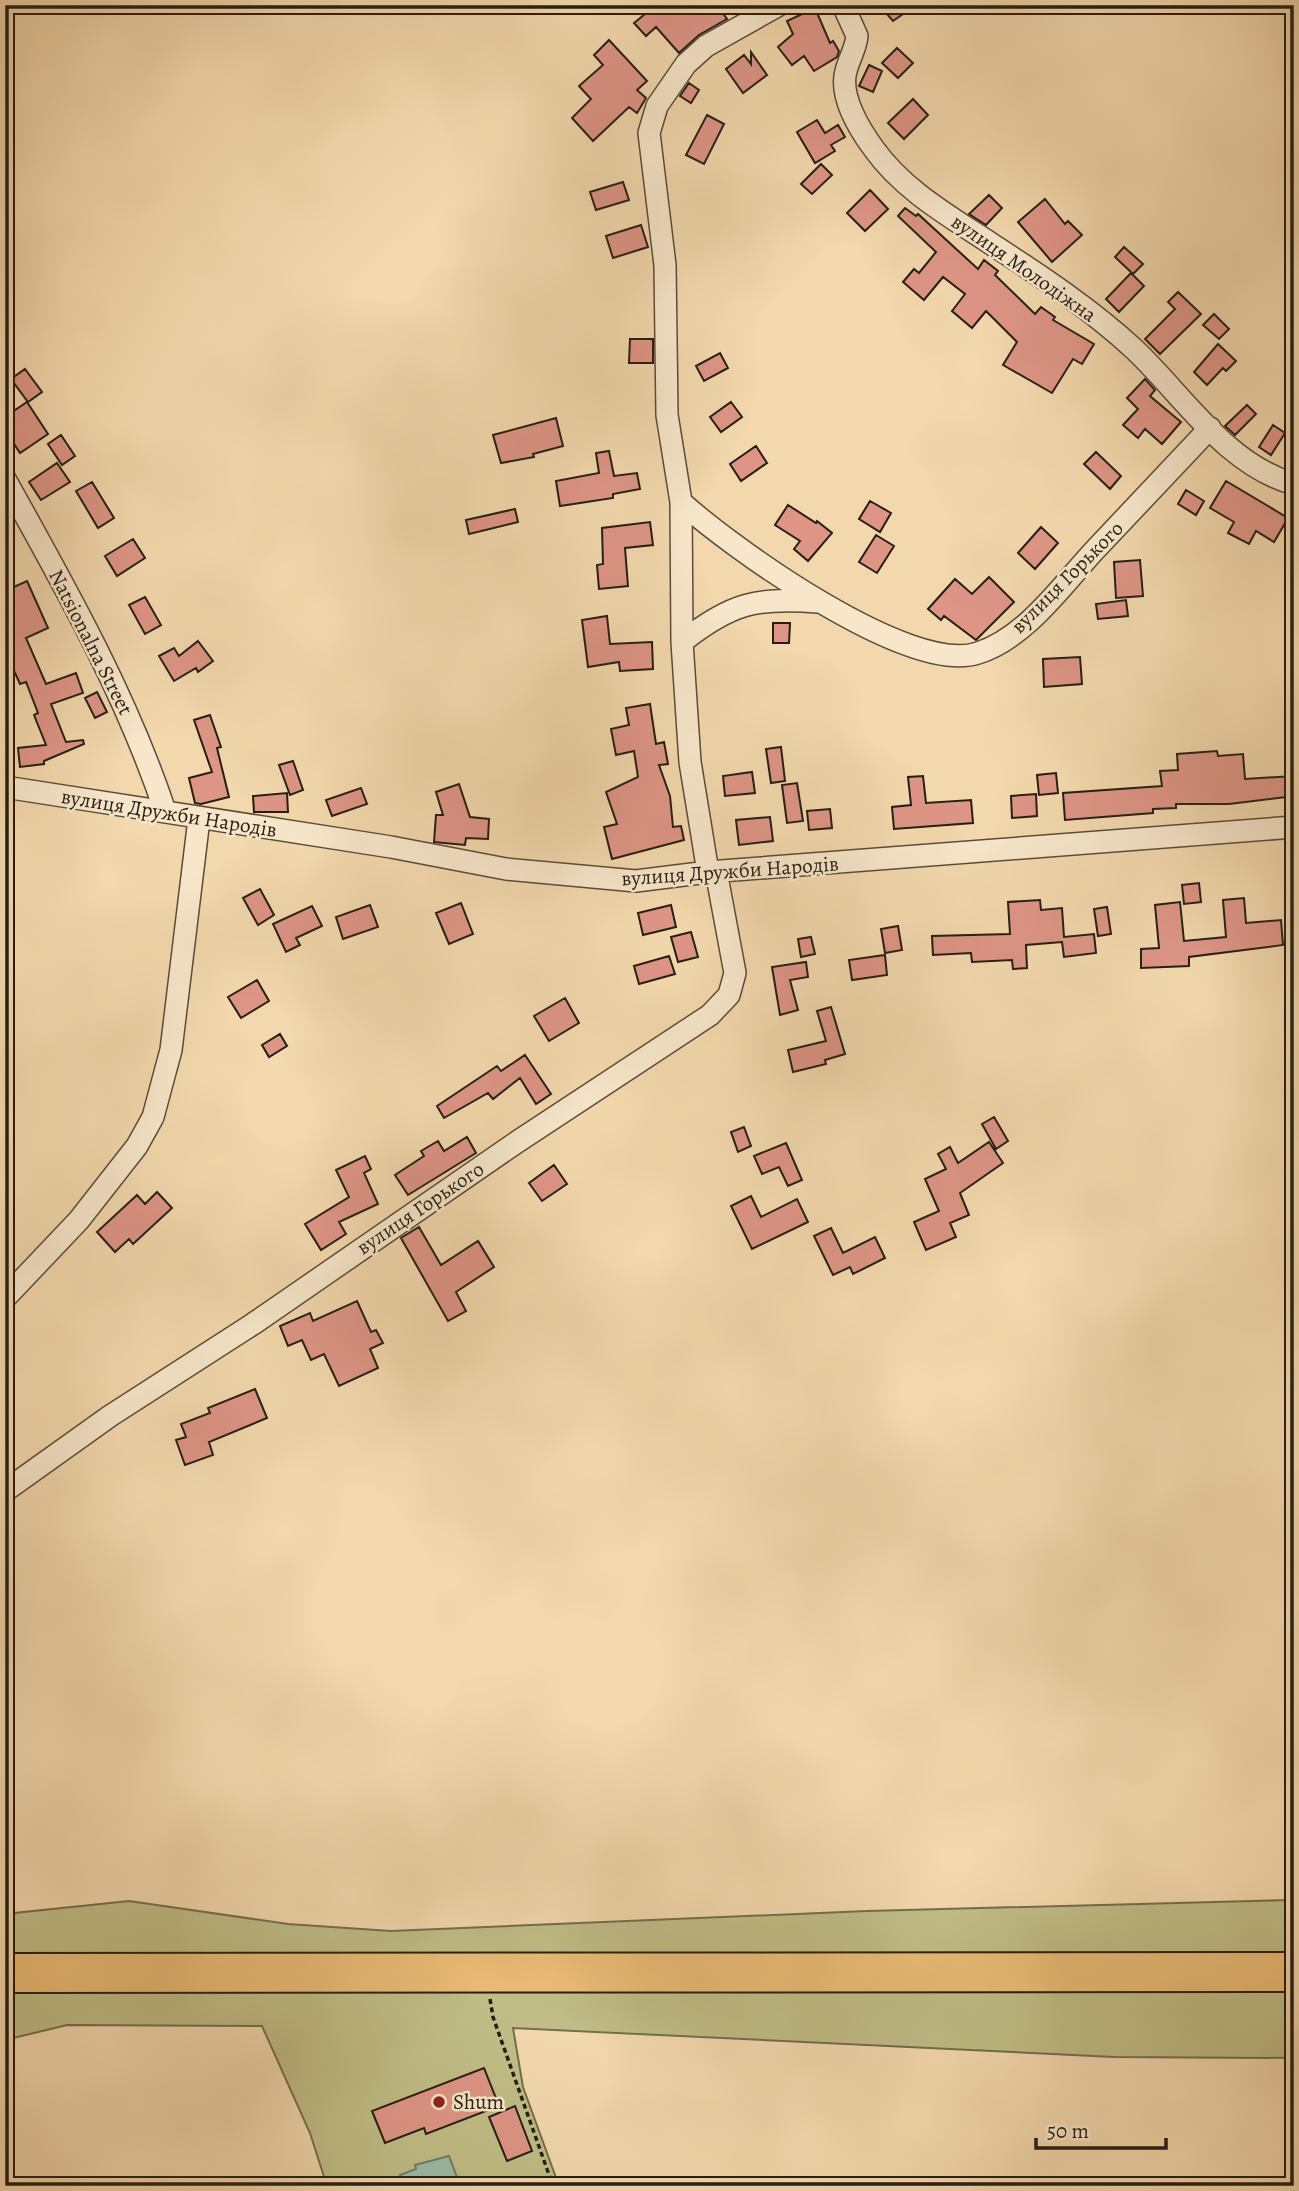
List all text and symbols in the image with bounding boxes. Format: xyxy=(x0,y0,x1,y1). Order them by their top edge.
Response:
street label: вулиця Молодіжна xyxy=(946,207,1102,329)
street label: вулиця Горького xyxy=(1005,515,1129,639)
street label: Natsionalna Street xyxy=(42,564,140,720)
street label: вулиця Дружби Народів xyxy=(59,782,279,844)
street label: вулиця Дружби Народів xyxy=(620,849,840,893)
street label: вулиця Горького xyxy=(351,1155,489,1261)
place label: Shum xyxy=(453,2088,504,2116)
marker: Shum xyxy=(431,2094,447,2110)
scale bar xyxy=(1036,2107,1166,2151)
text: 50 m xyxy=(1047,2117,1089,2145)

